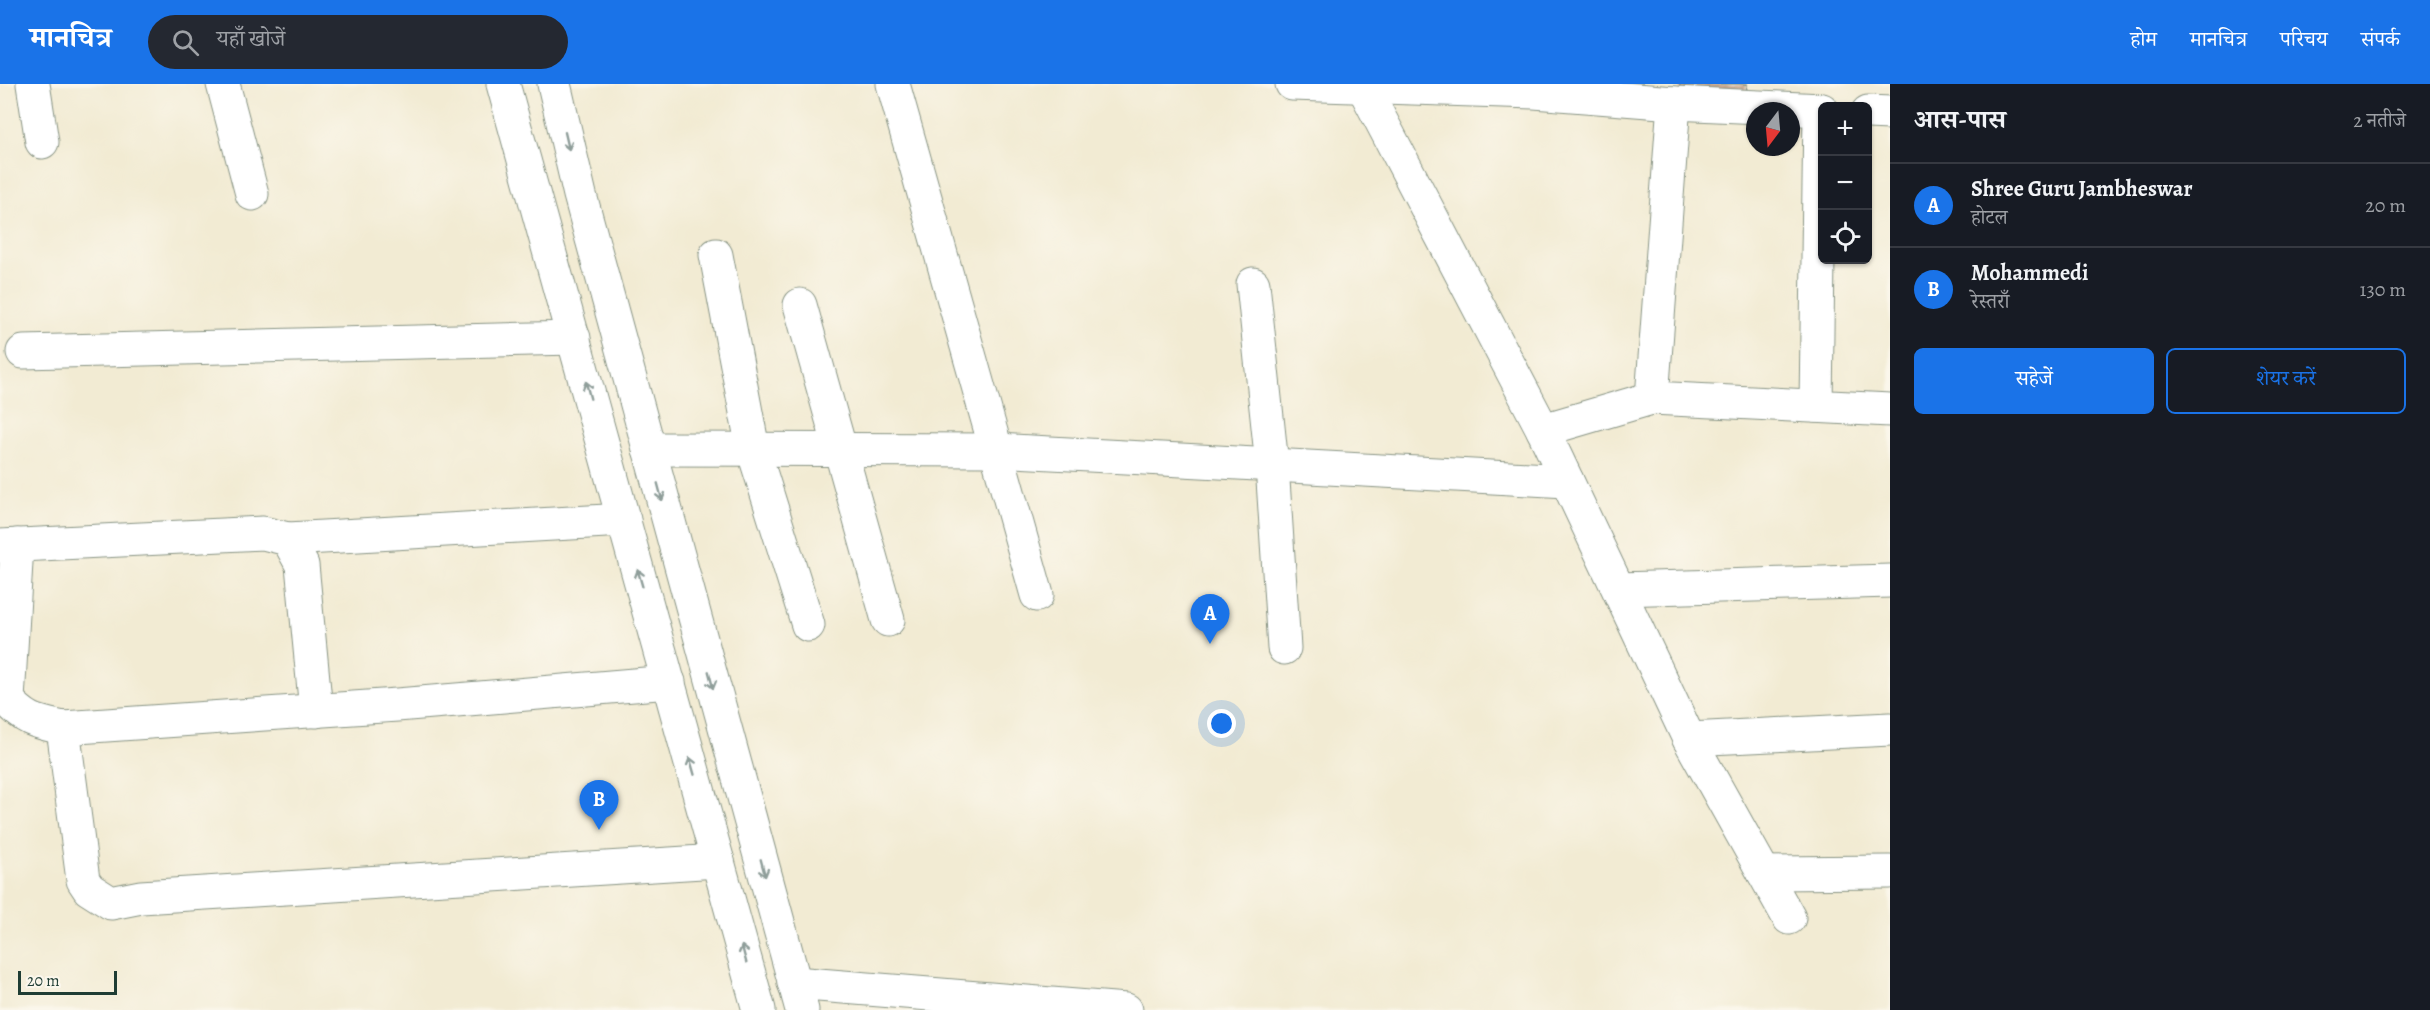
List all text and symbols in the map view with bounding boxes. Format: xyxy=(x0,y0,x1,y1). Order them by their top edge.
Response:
search box xyxy=(148,15,568,69)
text: मानचित्र xyxy=(30,19,112,57)
text: यहाँ खोजें xyxy=(217,24,285,54)
text: होम xyxy=(2130,25,2157,53)
text: मानचित्र xyxy=(2190,25,2247,53)
text: परिचय xyxy=(2280,25,2328,53)
text: संपर्क xyxy=(2361,25,2400,53)
icon: search xyxy=(169,26,202,59)
north arrow xyxy=(1746,102,1800,156)
map controls xyxy=(1818,102,1872,264)
button: + xyxy=(1818,102,1872,156)
text: आस-पास xyxy=(1914,102,2006,137)
text: 2 नतीजे xyxy=(2353,107,2406,134)
one-way arrow xyxy=(562,131,573,150)
button: − xyxy=(1818,156,1872,210)
text: Shree Guru Jambheswar xyxy=(1971,174,2192,204)
text: A xyxy=(1927,192,1940,219)
text: 20 m xyxy=(2365,192,2406,219)
text: होटल xyxy=(1971,204,2008,231)
button: locate xyxy=(1818,210,1872,264)
text: Mohammedi xyxy=(1971,258,2088,288)
text: B xyxy=(1927,276,1940,303)
text: 130 m xyxy=(2360,276,2406,303)
text: रेस्तराँ xyxy=(1971,288,2009,315)
button: सहेजें xyxy=(1914,348,2154,414)
button: शेयर करें xyxy=(2166,348,2406,414)
one-way arrow xyxy=(582,381,593,400)
one-way arrow xyxy=(655,482,666,501)
one-way arrow xyxy=(633,569,645,588)
pin: A xyxy=(1190,594,1230,644)
one-way arrow xyxy=(706,670,718,689)
your location xyxy=(1207,709,1236,738)
one-way arrow xyxy=(686,757,697,776)
pin: B xyxy=(580,780,618,830)
one-way arrow xyxy=(758,858,769,877)
one-way arrow xyxy=(738,944,749,963)
scale bar xyxy=(18,968,117,996)
text: 20 m xyxy=(27,970,60,992)

